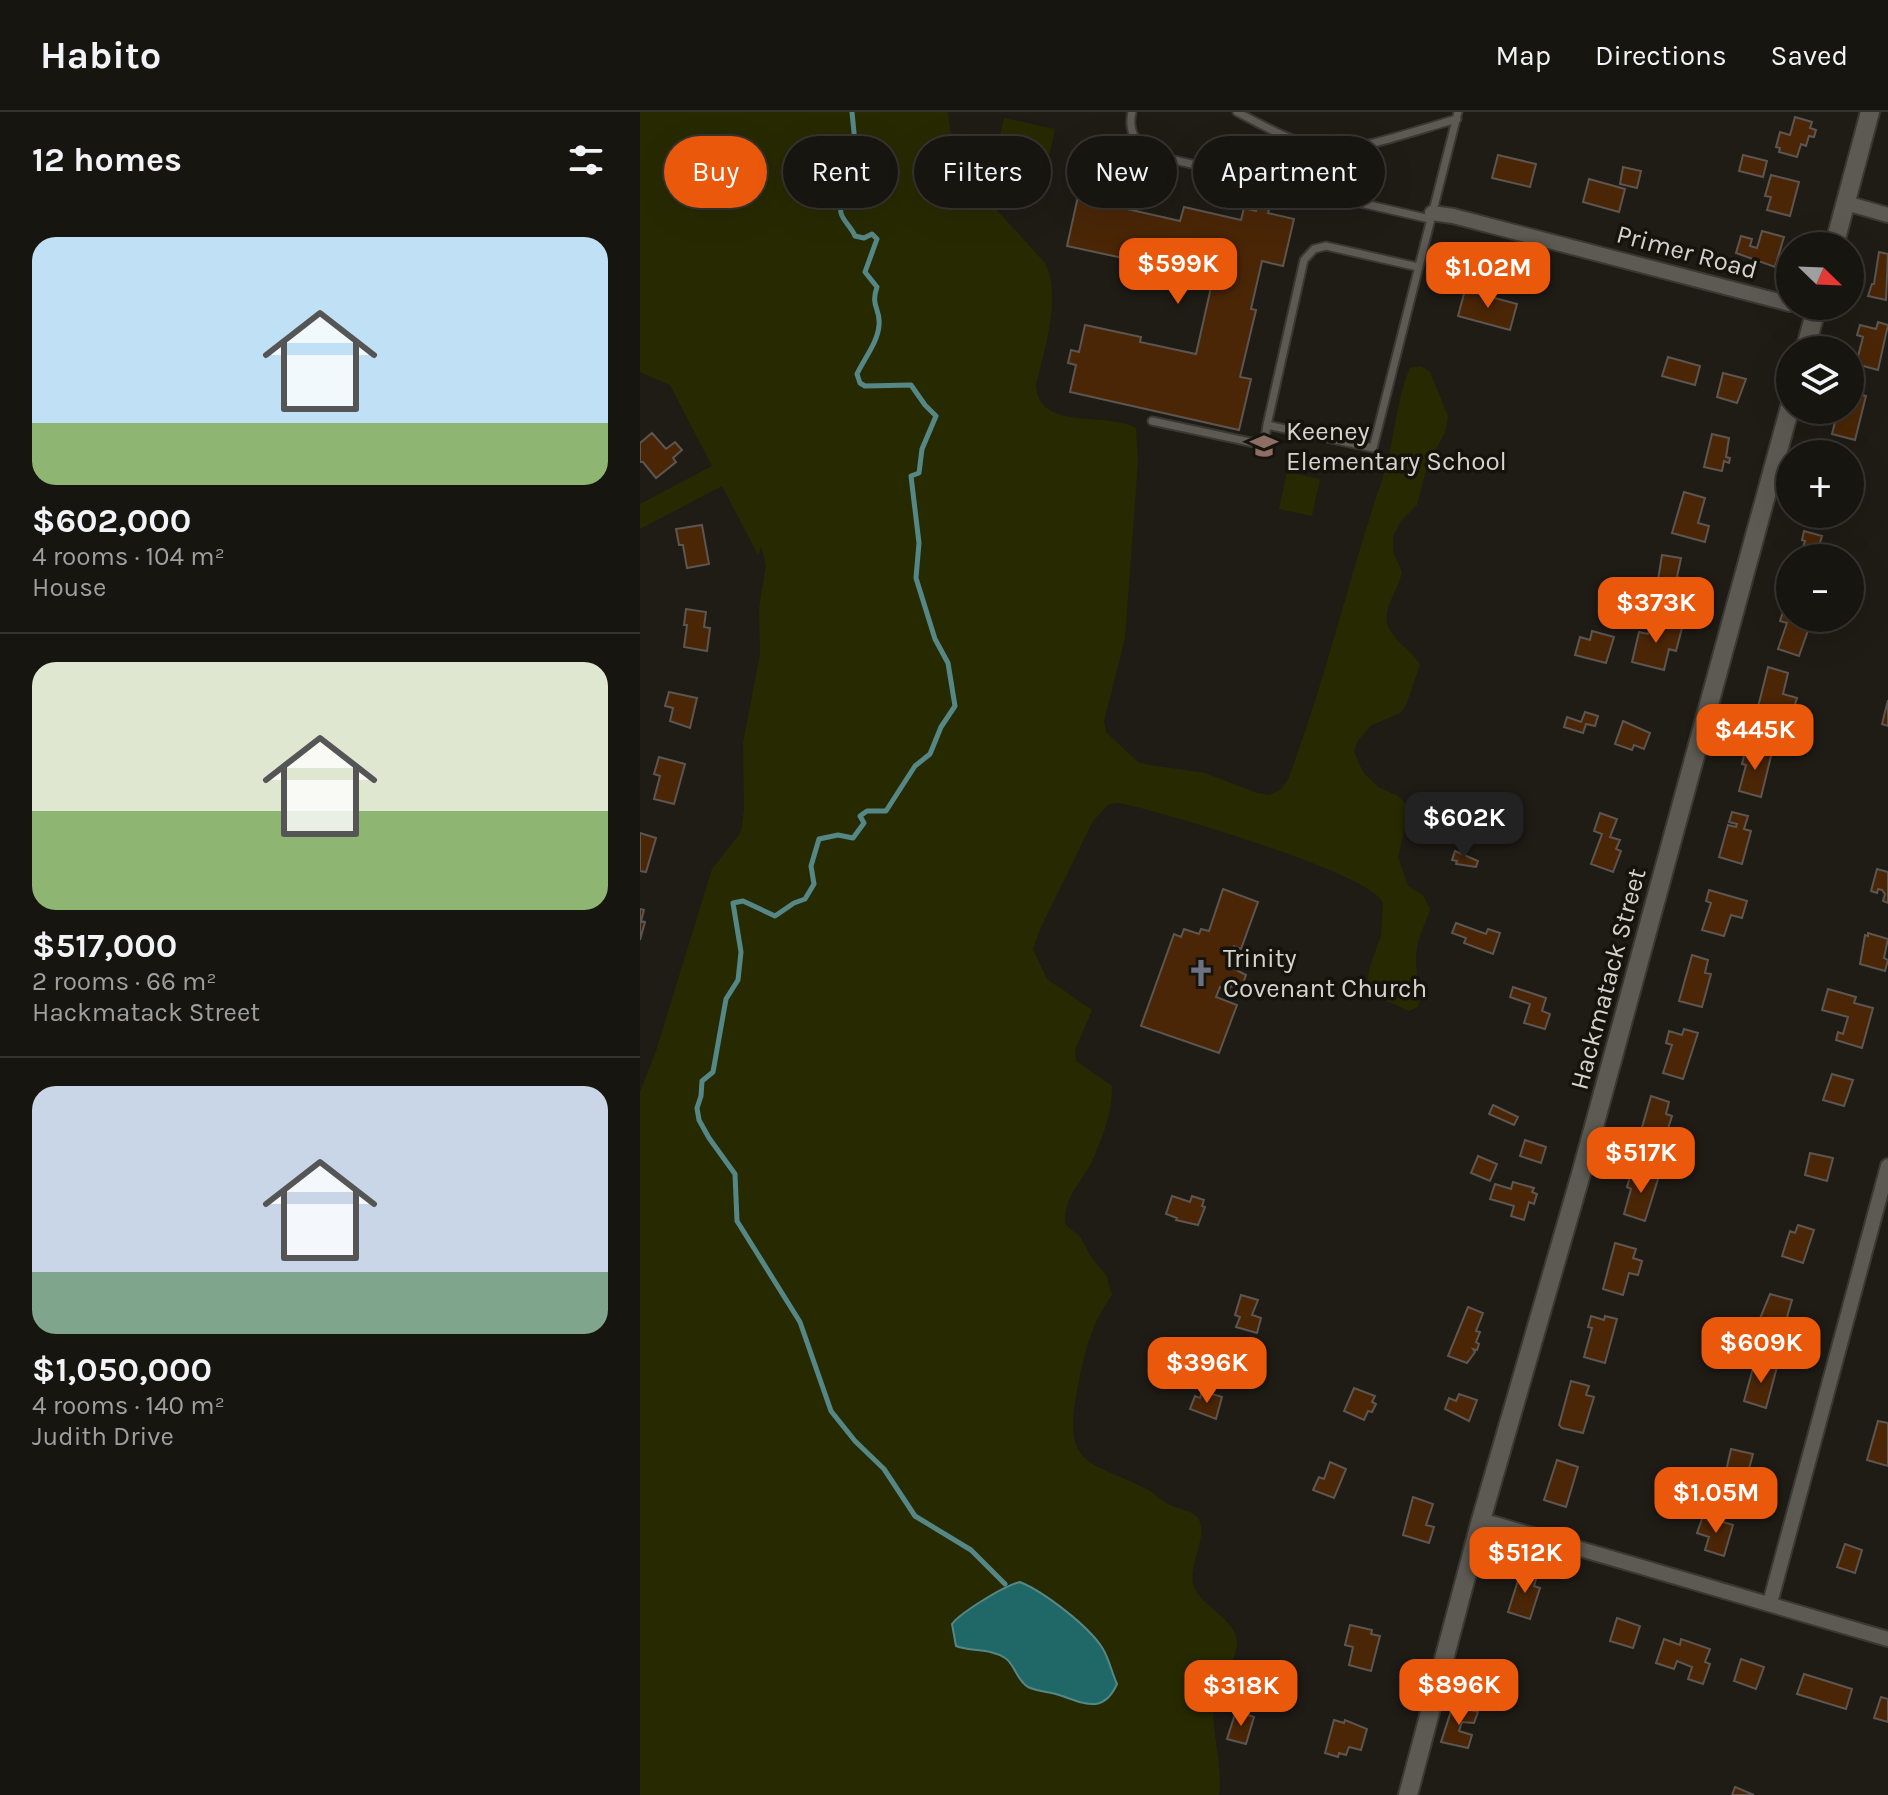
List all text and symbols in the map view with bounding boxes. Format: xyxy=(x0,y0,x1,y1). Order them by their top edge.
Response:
text: Habito xyxy=(40,33,161,78)
text: Map xyxy=(1496,39,1551,72)
text: Directions xyxy=(1595,39,1727,72)
text: Saved xyxy=(1771,39,1848,72)
chip: Buy xyxy=(664,136,767,208)
chip: Rent xyxy=(783,136,898,208)
chip: Filters xyxy=(914,136,1051,208)
chip: New xyxy=(1067,136,1177,208)
chip: Apartment xyxy=(1193,136,1385,208)
icon: filters xyxy=(564,138,608,182)
text: 12 homes xyxy=(32,140,182,180)
street label: Primer Road xyxy=(1613,218,1761,286)
north arrow xyxy=(1776,232,1864,320)
map controls xyxy=(1776,232,1864,632)
pin: $599K xyxy=(1122,238,1234,306)
pin: $1.02M xyxy=(1423,242,1553,310)
text: $599K xyxy=(1137,248,1219,279)
text: $1.02M xyxy=(1444,252,1532,283)
icon: home xyxy=(248,289,392,433)
button: layers xyxy=(1776,336,1864,424)
place label: Keeney Elementary School xyxy=(1286,416,1507,477)
school or university icon: Keeney Elementary School xyxy=(1249,431,1279,461)
button: + xyxy=(1776,440,1864,528)
text: $602,000 xyxy=(32,501,191,541)
text: 4 rooms · 104 m² xyxy=(32,541,225,572)
button: − xyxy=(1776,544,1864,632)
text: House xyxy=(32,572,106,603)
pin: $373K xyxy=(1600,577,1712,645)
text: $373K xyxy=(1616,587,1696,618)
pin: $445K xyxy=(1699,704,1811,772)
icon: home xyxy=(248,714,392,858)
text: $445K xyxy=(1715,714,1796,745)
pin: $602K xyxy=(1408,792,1520,860)
text: $602K xyxy=(1423,802,1505,833)
street label: Hackmatack Street xyxy=(1564,865,1653,1093)
text: $517,000 xyxy=(32,926,177,966)
place label: Trinity Covenant Church xyxy=(1223,943,1427,1004)
church icon: Trinity Covenant Church xyxy=(1186,958,1216,988)
text: 2 rooms · 66 m² xyxy=(32,966,217,997)
text: Hackmatack Street xyxy=(32,997,260,1028)
pin: $517K xyxy=(1585,1127,1697,1195)
text: $517K xyxy=(1605,1137,1677,1168)
icon: home xyxy=(248,1138,392,1282)
pin: $609K xyxy=(1705,1317,1817,1385)
text: $609K xyxy=(1719,1327,1803,1358)
pin: $396K xyxy=(1151,1337,1263,1405)
text: $396K xyxy=(1166,1347,1248,1378)
text: $1,050,000 xyxy=(32,1350,212,1390)
text: 4 rooms · 140 m² xyxy=(32,1390,225,1421)
text: Judith Drive xyxy=(32,1421,174,1452)
pin: $1.05M xyxy=(1651,1467,1781,1535)
text: $1.05M xyxy=(1672,1477,1760,1508)
pin: $512K xyxy=(1469,1527,1581,1595)
text: $512K xyxy=(1487,1537,1563,1568)
pin: $896K xyxy=(1403,1659,1515,1727)
pin: $318K xyxy=(1185,1660,1297,1728)
text: $896K xyxy=(1417,1669,1501,1700)
text: $318K xyxy=(1202,1670,1280,1701)

